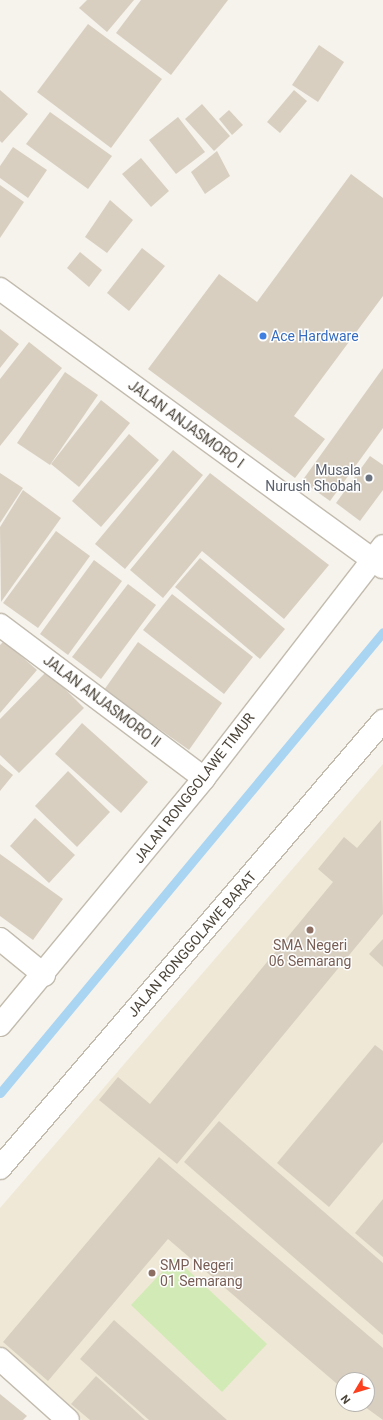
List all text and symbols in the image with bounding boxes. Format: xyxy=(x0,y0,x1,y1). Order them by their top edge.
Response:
place label: Ace Hardware xyxy=(271,328,359,344)
marker: Ace Hardware xyxy=(258,331,268,341)
street label: JALAN ANJASMORO I xyxy=(125,376,247,472)
place label: Musala Nurush Shobah xyxy=(265,462,361,494)
marker: Musala Nurush Shobah xyxy=(364,473,374,483)
street label: JALAN ANJASMORO II xyxy=(40,651,164,751)
street label: JALAN RONGGOLAWE TIMUR xyxy=(130,709,258,867)
street label: JALAN RONGGOLAWE BARAT xyxy=(124,868,260,1020)
marker: SMA Negeri 06 Semarang xyxy=(305,925,315,935)
place label: SMA Negeri 06 Semarang xyxy=(269,937,351,970)
place label: SMP Negeri 01 Semarang xyxy=(160,1257,243,1290)
marker: SMP Negeri 01 Semarang xyxy=(147,1268,157,1278)
north arrow xyxy=(335,1372,375,1412)
text: N xyxy=(338,1392,353,1406)

